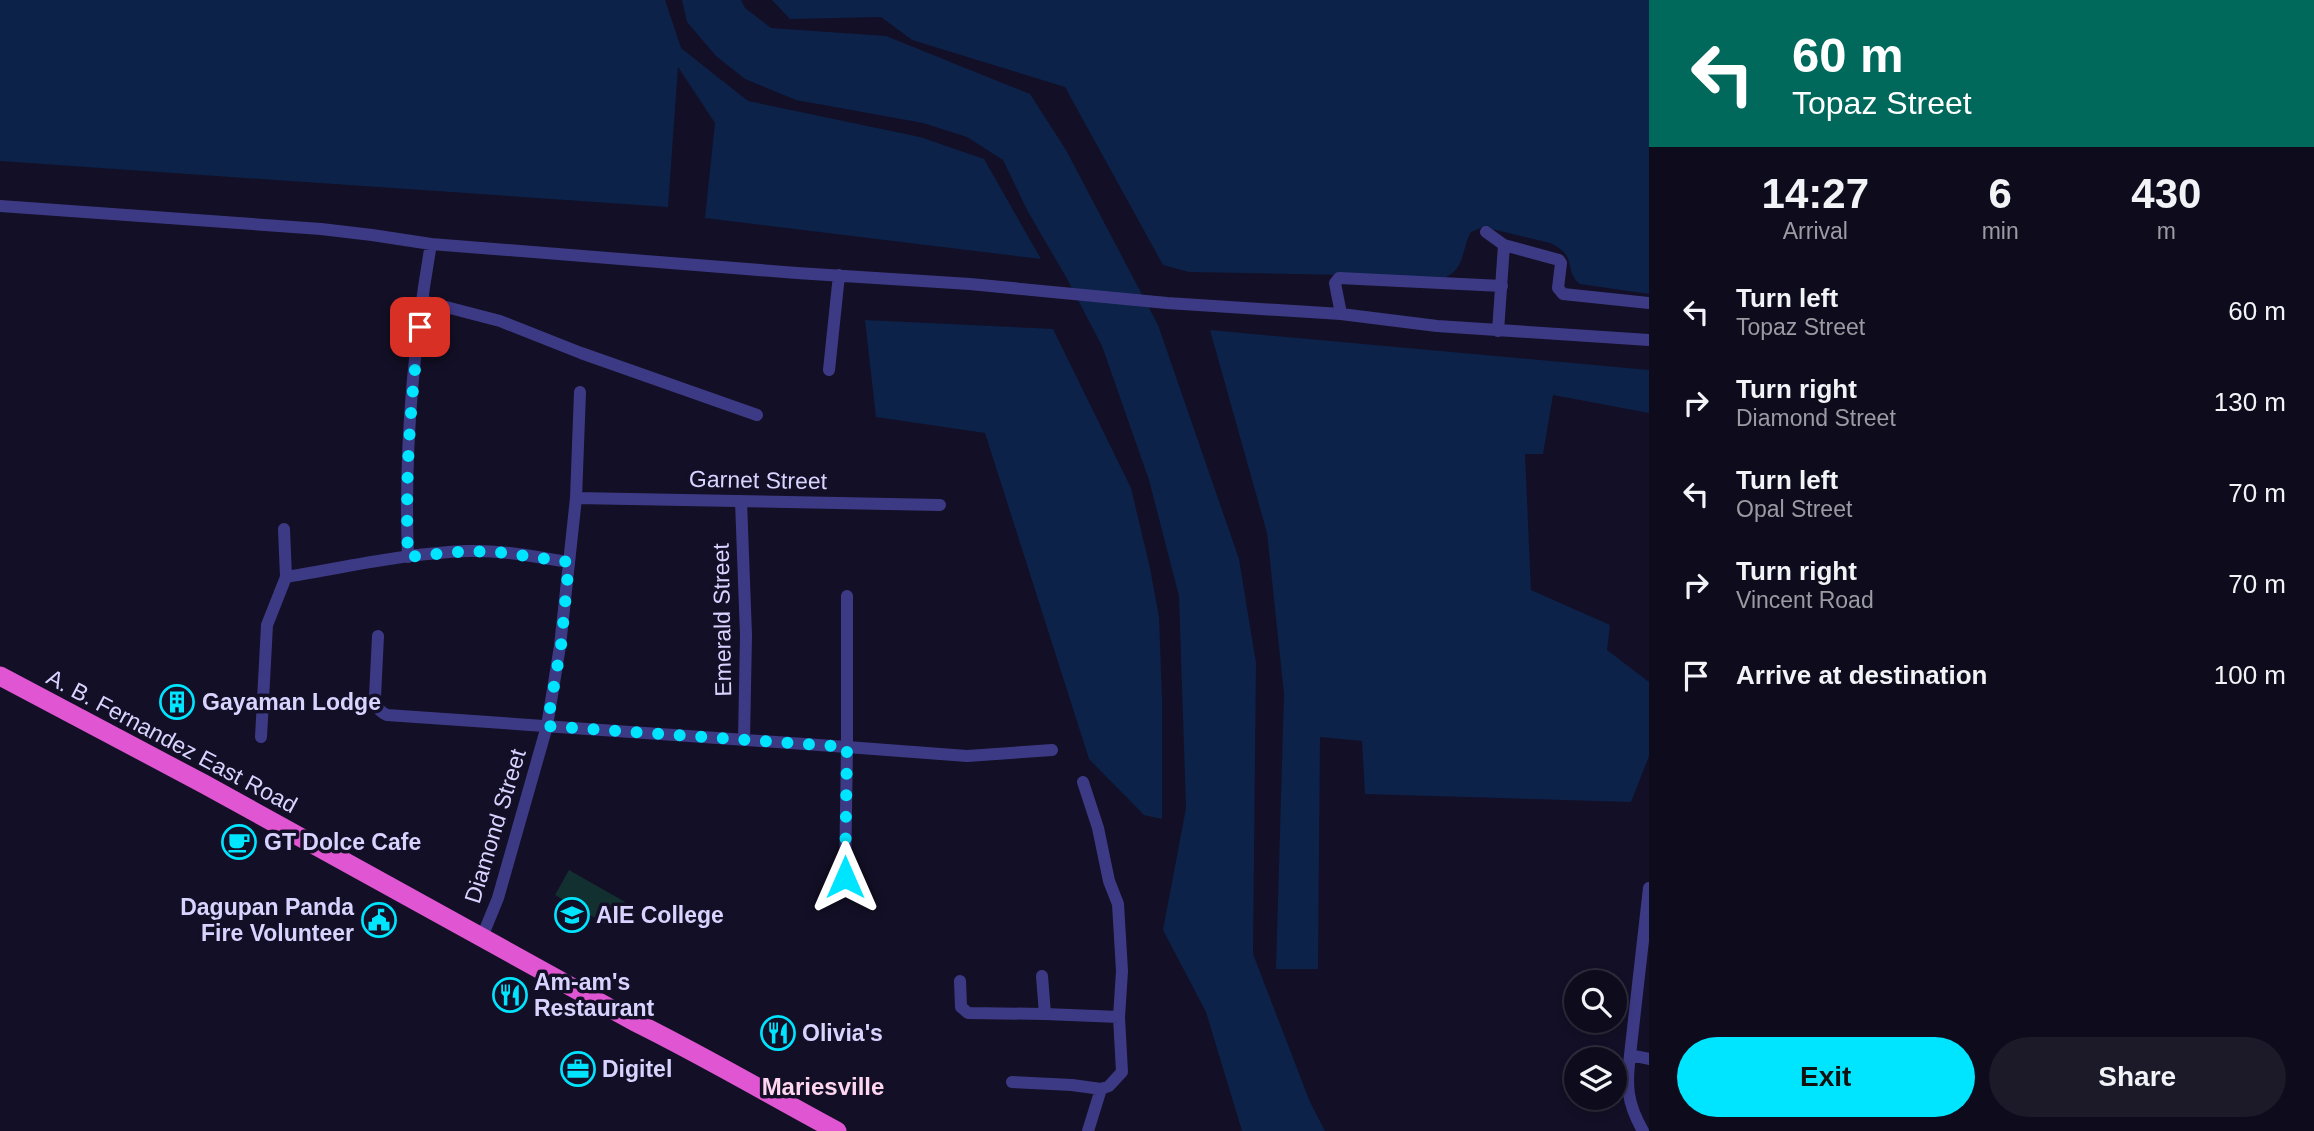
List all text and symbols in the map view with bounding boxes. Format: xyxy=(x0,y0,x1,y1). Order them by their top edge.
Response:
icon: left xyxy=(1677,28,1768,119)
text: 60 m xyxy=(1792,28,1904,82)
text: Topaz Street xyxy=(1792,85,1972,121)
text: 14:27 xyxy=(1762,170,1869,217)
text: 6 xyxy=(1988,170,2012,217)
text: 430 xyxy=(2131,170,2201,217)
text: Arrival xyxy=(1783,218,1848,244)
text: min xyxy=(1982,218,2019,244)
text: m xyxy=(2157,218,2176,244)
text: Turn left xyxy=(1736,283,1838,313)
icon: left xyxy=(1677,293,1715,331)
text: 60 m xyxy=(2228,296,2286,326)
pin xyxy=(390,297,450,357)
icon: arrive xyxy=(401,308,439,346)
text: Topaz Street xyxy=(1736,314,1865,340)
text: Turn right xyxy=(1736,374,1857,404)
icon: right xyxy=(1677,384,1715,422)
text: 130 m xyxy=(2214,387,2286,417)
text: Diamond Street xyxy=(1736,405,1896,431)
text: Turn left xyxy=(1736,465,1838,495)
street label: Garnet Street xyxy=(689,466,828,494)
icon: left xyxy=(1677,475,1715,513)
text: 70 m xyxy=(2228,478,2286,508)
text: Opal Street xyxy=(1736,496,1852,522)
street label: Emerald Street xyxy=(708,542,736,697)
text: Turn right xyxy=(1736,556,1857,586)
icon: right xyxy=(1677,566,1715,604)
text: 70 m xyxy=(2228,569,2286,599)
text: Vincent Road xyxy=(1736,587,1874,613)
icon: arrive xyxy=(1677,657,1715,695)
text: Arrive at destination xyxy=(1736,660,1987,690)
text: 100 m xyxy=(2214,660,2286,690)
street label: A. B. Fernandez East Road xyxy=(42,664,302,818)
building icon: Gayaman Lodge xyxy=(158,683,196,721)
place label: Gayaman Lodge xyxy=(202,689,381,715)
street label: Diamond Street xyxy=(459,745,531,906)
cafe icon: GT Dolce Cafe xyxy=(220,823,258,861)
place label: GT Dolce Cafe xyxy=(264,829,421,855)
position arrow xyxy=(808,840,882,914)
place label: Dagupan Panda Fire Volunteer xyxy=(180,894,354,946)
school or university icon: AIE College xyxy=(553,896,591,934)
public building icon: Dagupan Panda Fire Volunteer xyxy=(360,901,398,939)
place label: AIE College xyxy=(596,902,724,928)
place label: Am-am's Restaurant xyxy=(534,969,654,1021)
map controls xyxy=(1564,970,1627,1110)
button: search xyxy=(1564,970,1627,1033)
restaurant icon: Am-am's Restaurant xyxy=(491,976,529,1014)
restaurant icon: Olivia's xyxy=(759,1014,797,1052)
place label: Olivia's xyxy=(802,1020,883,1046)
button: Exit xyxy=(1677,1037,1975,1117)
button: Share xyxy=(1989,1037,2286,1117)
button: layers xyxy=(1564,1047,1627,1110)
office icon: Digitel xyxy=(559,1050,597,1088)
place label: Digitel xyxy=(602,1056,672,1082)
district label: Mariesville xyxy=(762,1073,884,1100)

